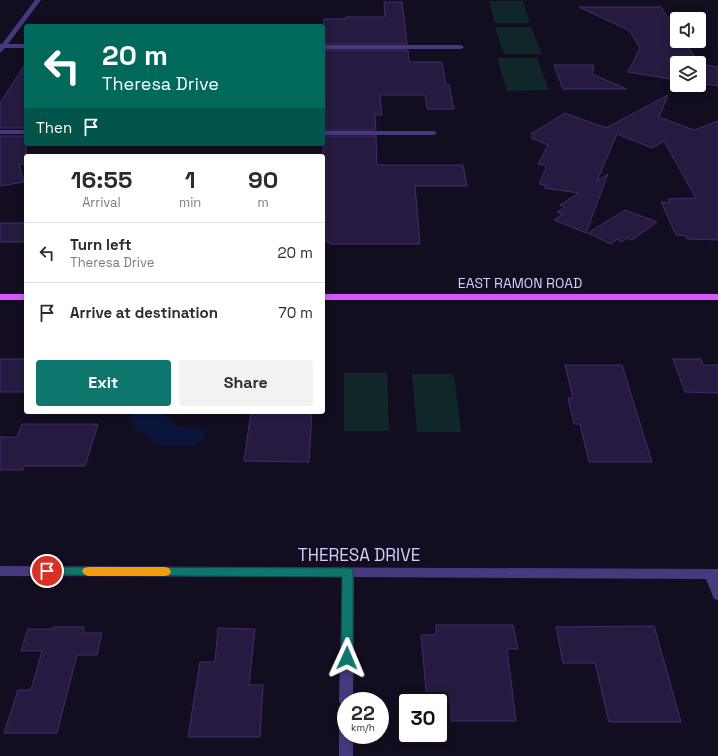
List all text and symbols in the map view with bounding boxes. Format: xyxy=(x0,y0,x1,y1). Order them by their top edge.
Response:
map controls xyxy=(670,12,706,92)
button: sound xyxy=(670,12,706,48)
text: 20 m xyxy=(102,37,168,73)
icon: left xyxy=(36,40,88,92)
button: layers xyxy=(670,56,706,92)
text: Theresa Drive xyxy=(102,72,219,95)
icon: arrive xyxy=(80,116,102,138)
text: Then xyxy=(36,118,72,137)
text: 16:55 xyxy=(71,164,132,195)
text: 1 xyxy=(185,164,196,195)
text: 90 xyxy=(248,164,278,195)
text: Arrival xyxy=(82,194,121,211)
text: min xyxy=(179,194,201,211)
text: m xyxy=(258,194,269,211)
text: Turn left xyxy=(70,235,132,254)
icon: left xyxy=(36,242,58,264)
text: 20 m xyxy=(278,243,313,262)
text: Theresa Drive xyxy=(70,254,154,271)
street label: EAST RAMON ROAD xyxy=(458,274,582,292)
icon: arrive xyxy=(36,302,58,324)
text: Arrive at destination xyxy=(70,303,218,322)
text: 70 m xyxy=(278,303,313,322)
button: Exit xyxy=(36,360,171,406)
button: Share xyxy=(179,360,313,406)
street label: THERESA DRIVE xyxy=(298,544,420,566)
pin xyxy=(30,554,64,588)
icon: arrive xyxy=(36,560,58,582)
position arrow xyxy=(326,637,368,679)
speed limit sign: 30 xyxy=(397,692,449,744)
text: 22 xyxy=(351,700,375,726)
text: km/h xyxy=(351,721,375,734)

